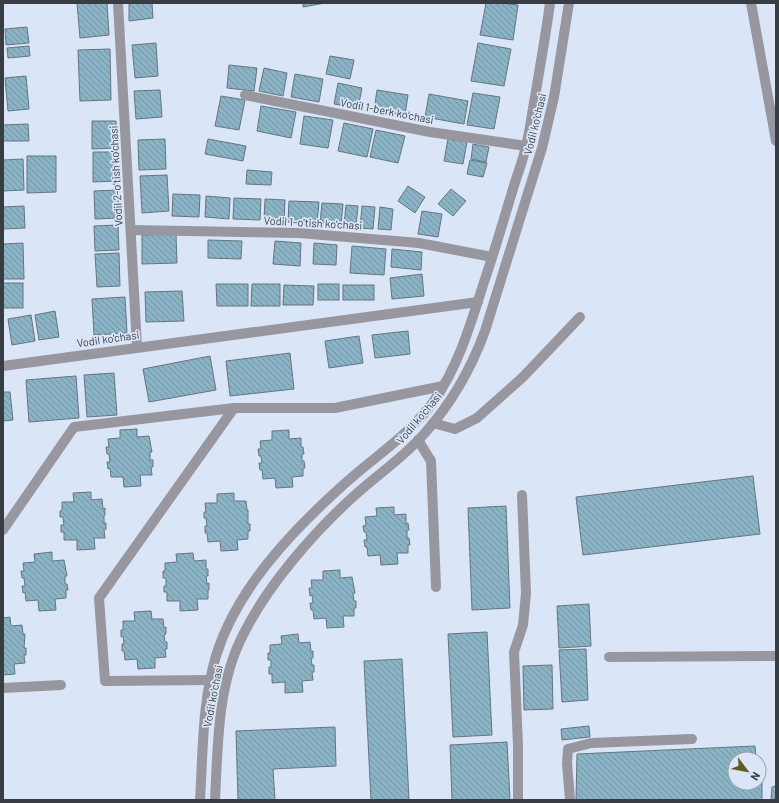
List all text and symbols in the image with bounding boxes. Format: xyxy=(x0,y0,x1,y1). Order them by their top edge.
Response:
street label: Vodil ko'chasi xyxy=(521,92,548,156)
street label: Vodil 1-berk ko'chasi xyxy=(339,95,435,126)
street label: Vodil 2-o'tish ko'chasi xyxy=(106,125,125,227)
street label: Vodil 1-o'tish ko'chasi xyxy=(263,213,363,232)
street label: Vodil ko'chasi xyxy=(76,328,140,349)
street label: Vodil ko'chasi xyxy=(393,389,444,446)
street label: Vodil ko'chasi xyxy=(200,664,225,728)
north arrow xyxy=(727,751,767,791)
text: N xyxy=(748,770,763,783)

